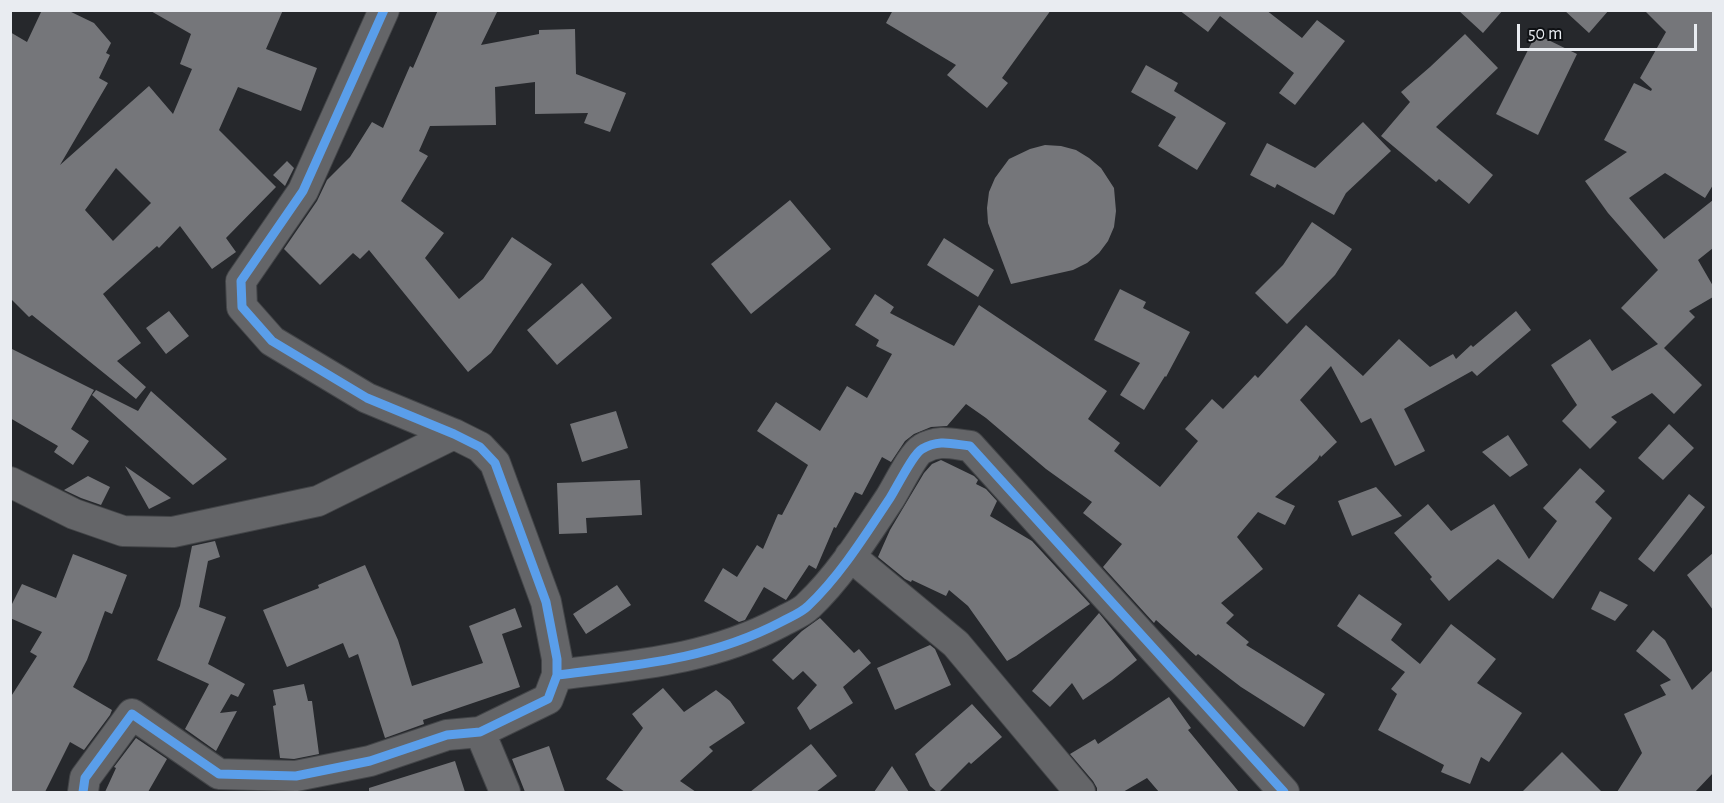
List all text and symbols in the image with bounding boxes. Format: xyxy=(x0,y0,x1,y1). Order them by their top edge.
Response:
scale bar xyxy=(1520,12,1700,50)
text: 50 m xyxy=(1528,25,1562,43)

